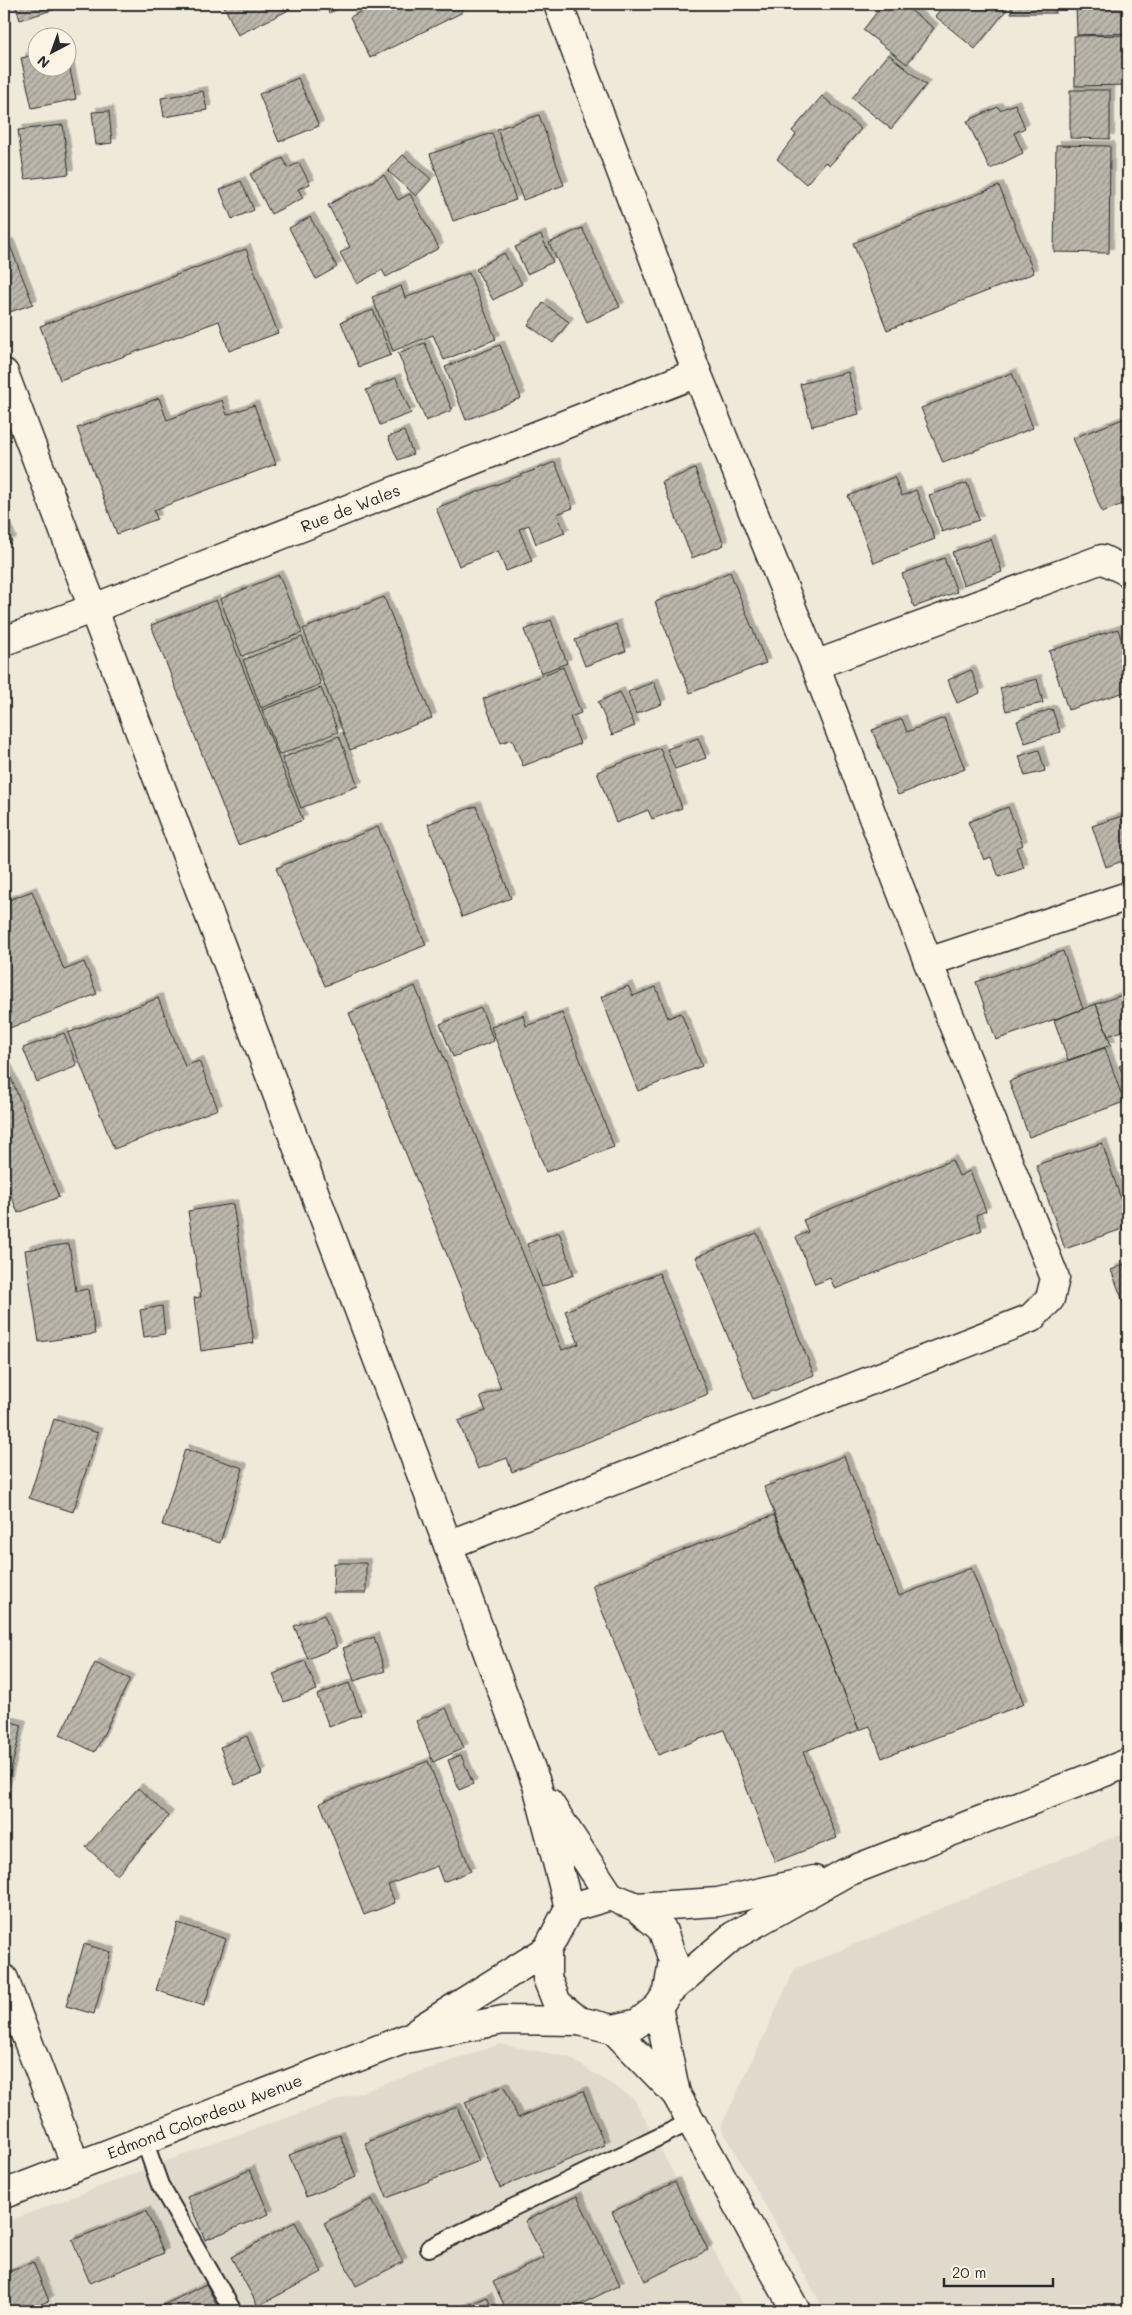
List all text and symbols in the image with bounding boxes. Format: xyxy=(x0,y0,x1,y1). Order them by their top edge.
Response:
north arrow xyxy=(28,28,78,78)
text: N xyxy=(33,52,53,73)
street label: Rue de Wales xyxy=(297,479,403,536)
street label: Edmond Colordeau Avenue xyxy=(104,2069,305,2163)
scale bar xyxy=(944,2255,1053,2287)
text: 20 m xyxy=(952,2262,986,2282)

